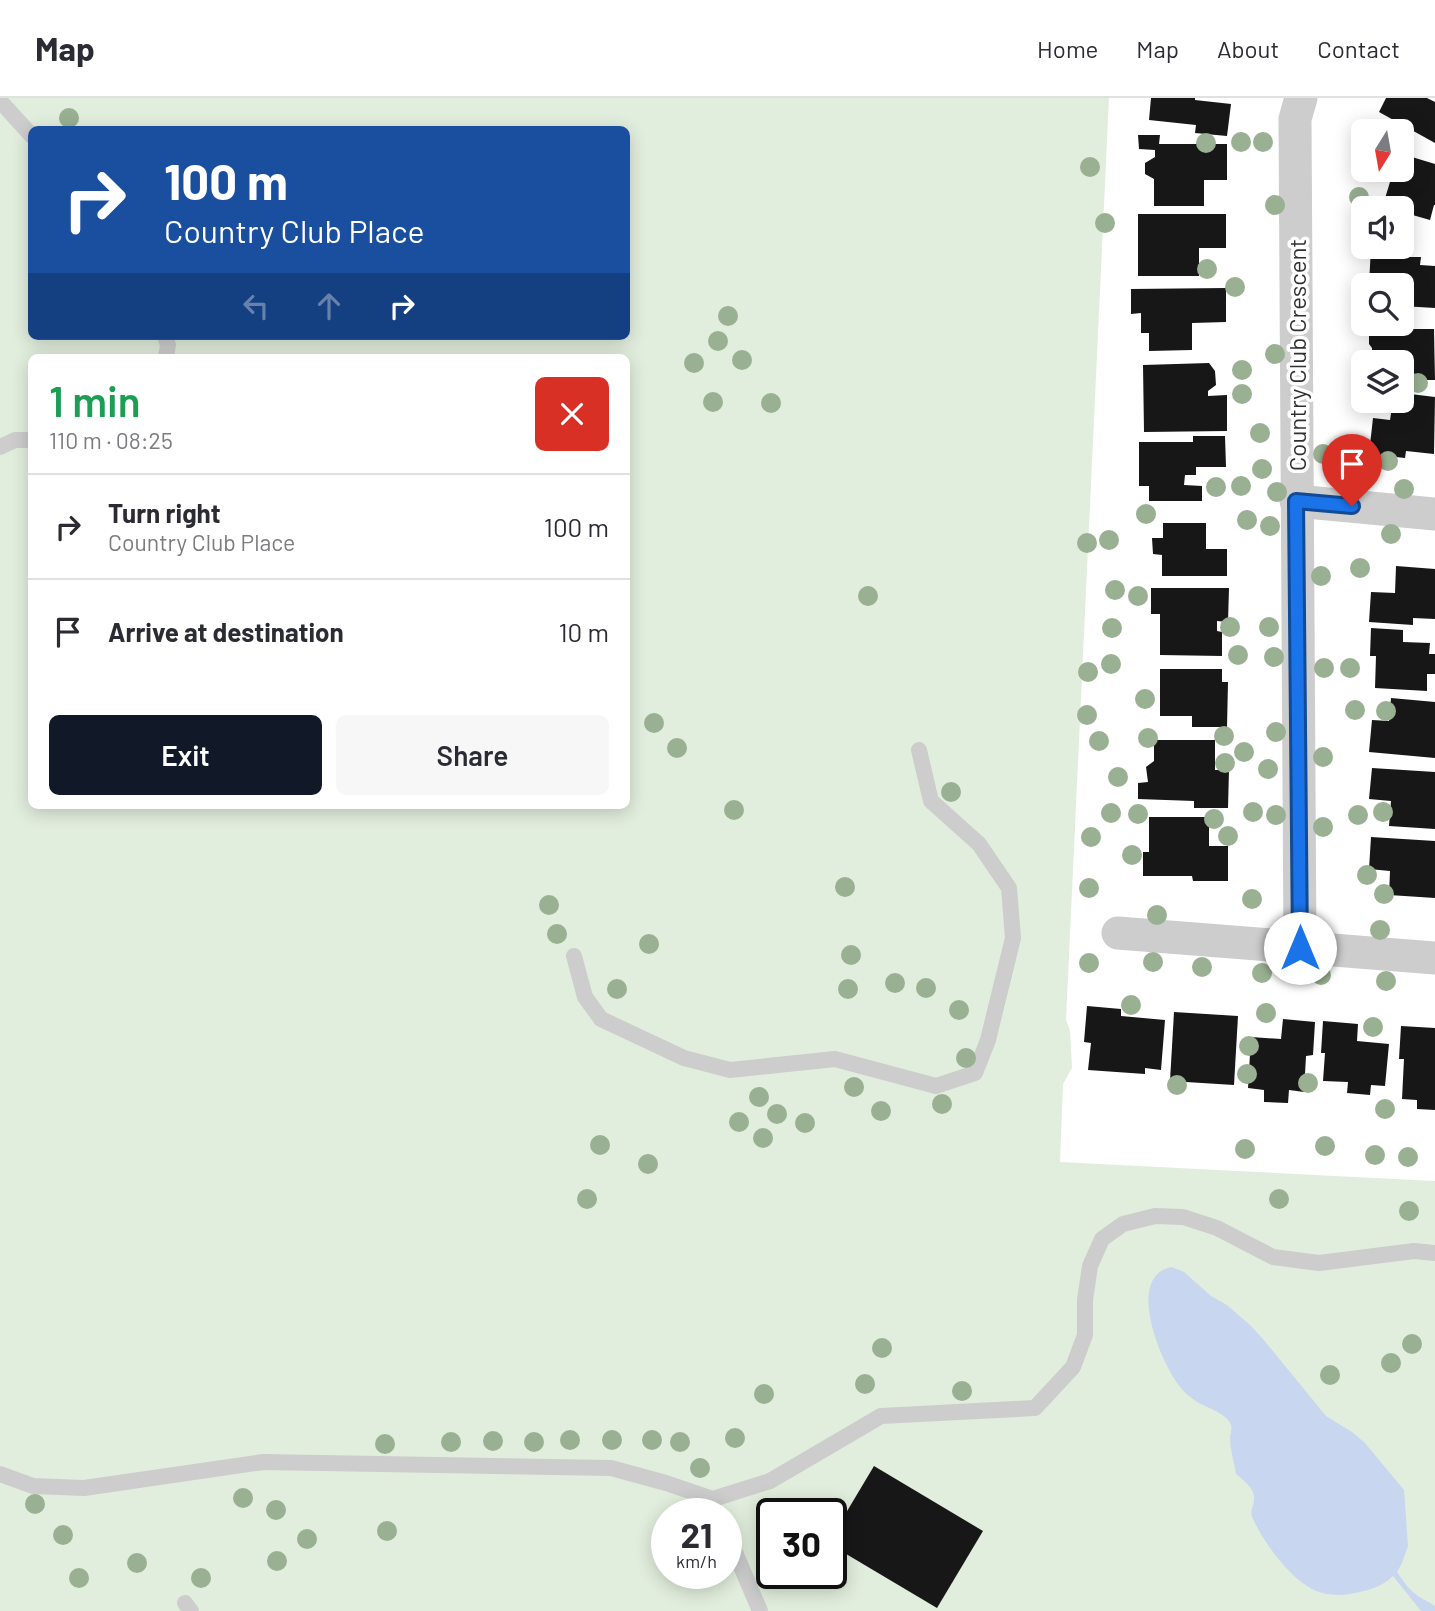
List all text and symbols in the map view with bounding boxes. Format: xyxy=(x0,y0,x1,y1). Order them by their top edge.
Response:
text: Map xyxy=(35,28,95,68)
text: Home xyxy=(1037,34,1098,63)
text: Map xyxy=(1136,34,1179,63)
text: About xyxy=(1217,34,1279,63)
text: Contact xyxy=(1317,34,1400,63)
north arrow xyxy=(1351,119,1414,182)
map controls xyxy=(1351,119,1414,413)
text: 100 m xyxy=(164,151,288,210)
icon: right xyxy=(49,154,140,245)
button: sound xyxy=(1351,196,1414,259)
text: Country Club Place xyxy=(164,211,425,249)
street label: Country Club Crescent xyxy=(1282,239,1311,471)
button: search xyxy=(1351,273,1414,336)
icon: left xyxy=(237,287,275,325)
icon: ahead xyxy=(310,287,348,325)
icon: right xyxy=(383,287,421,325)
button: layers xyxy=(1351,350,1414,413)
text: 1 min xyxy=(49,375,141,425)
button: close xyxy=(535,377,609,451)
text: 110 m · 08:25 xyxy=(49,426,173,454)
pin xyxy=(1322,434,1382,506)
icon: arrive xyxy=(1333,445,1371,483)
text: Turn right xyxy=(108,497,221,528)
icon: right xyxy=(49,508,87,546)
text: 100 m xyxy=(544,511,609,542)
text: Country Club Place xyxy=(108,528,295,556)
icon: arrive xyxy=(49,613,87,651)
text: Arrive at destination xyxy=(108,616,344,647)
text: 10 m xyxy=(559,616,609,647)
button: Exit xyxy=(49,715,322,795)
button: Share xyxy=(336,715,609,795)
position arrow xyxy=(1263,911,1337,985)
speed limit sign: 30 xyxy=(756,1498,847,1589)
text: 21 xyxy=(681,1513,712,1555)
text: km/h xyxy=(676,1550,717,1572)

